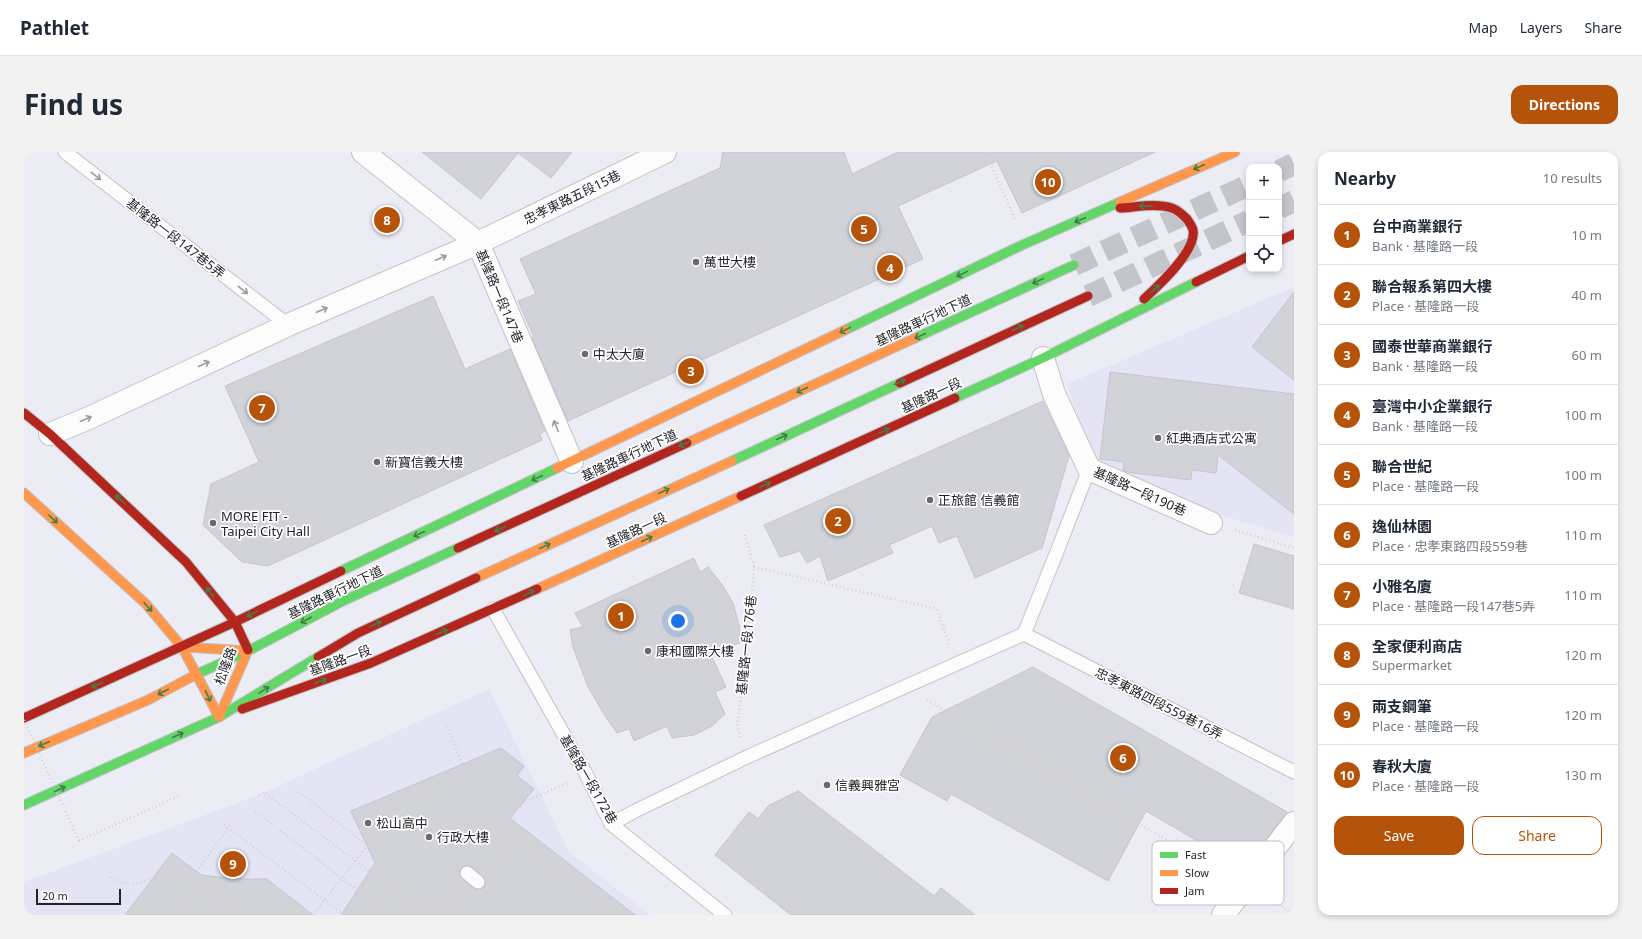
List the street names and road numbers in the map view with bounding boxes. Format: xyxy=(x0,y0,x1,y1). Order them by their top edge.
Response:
street label: 忠孝東路五段15巷 xyxy=(520,166,624,228)
street label: 基隆路一段147巷5弄 xyxy=(123,194,229,282)
street label: 基隆路一段147巷 xyxy=(472,246,528,346)
street label: 基隆路車行地下道 xyxy=(872,290,974,350)
street label: 基隆路一段 xyxy=(898,373,964,417)
street label: 基隆路車行地下道 xyxy=(578,425,680,485)
street label: 基隆路一段190巷 xyxy=(1091,462,1189,520)
street label: 基隆路一段 xyxy=(603,508,669,552)
street label: 基隆路車行地下道 xyxy=(284,561,386,623)
street label: 基隆路一段176巷 xyxy=(732,594,760,696)
street label: 基隆路一段 xyxy=(306,640,374,680)
street label: 松隆路 xyxy=(210,645,240,687)
street label: 忠孝東路四段559巷16弄 xyxy=(1092,663,1226,743)
street label: 基隆路一段172巷 xyxy=(556,731,622,827)

